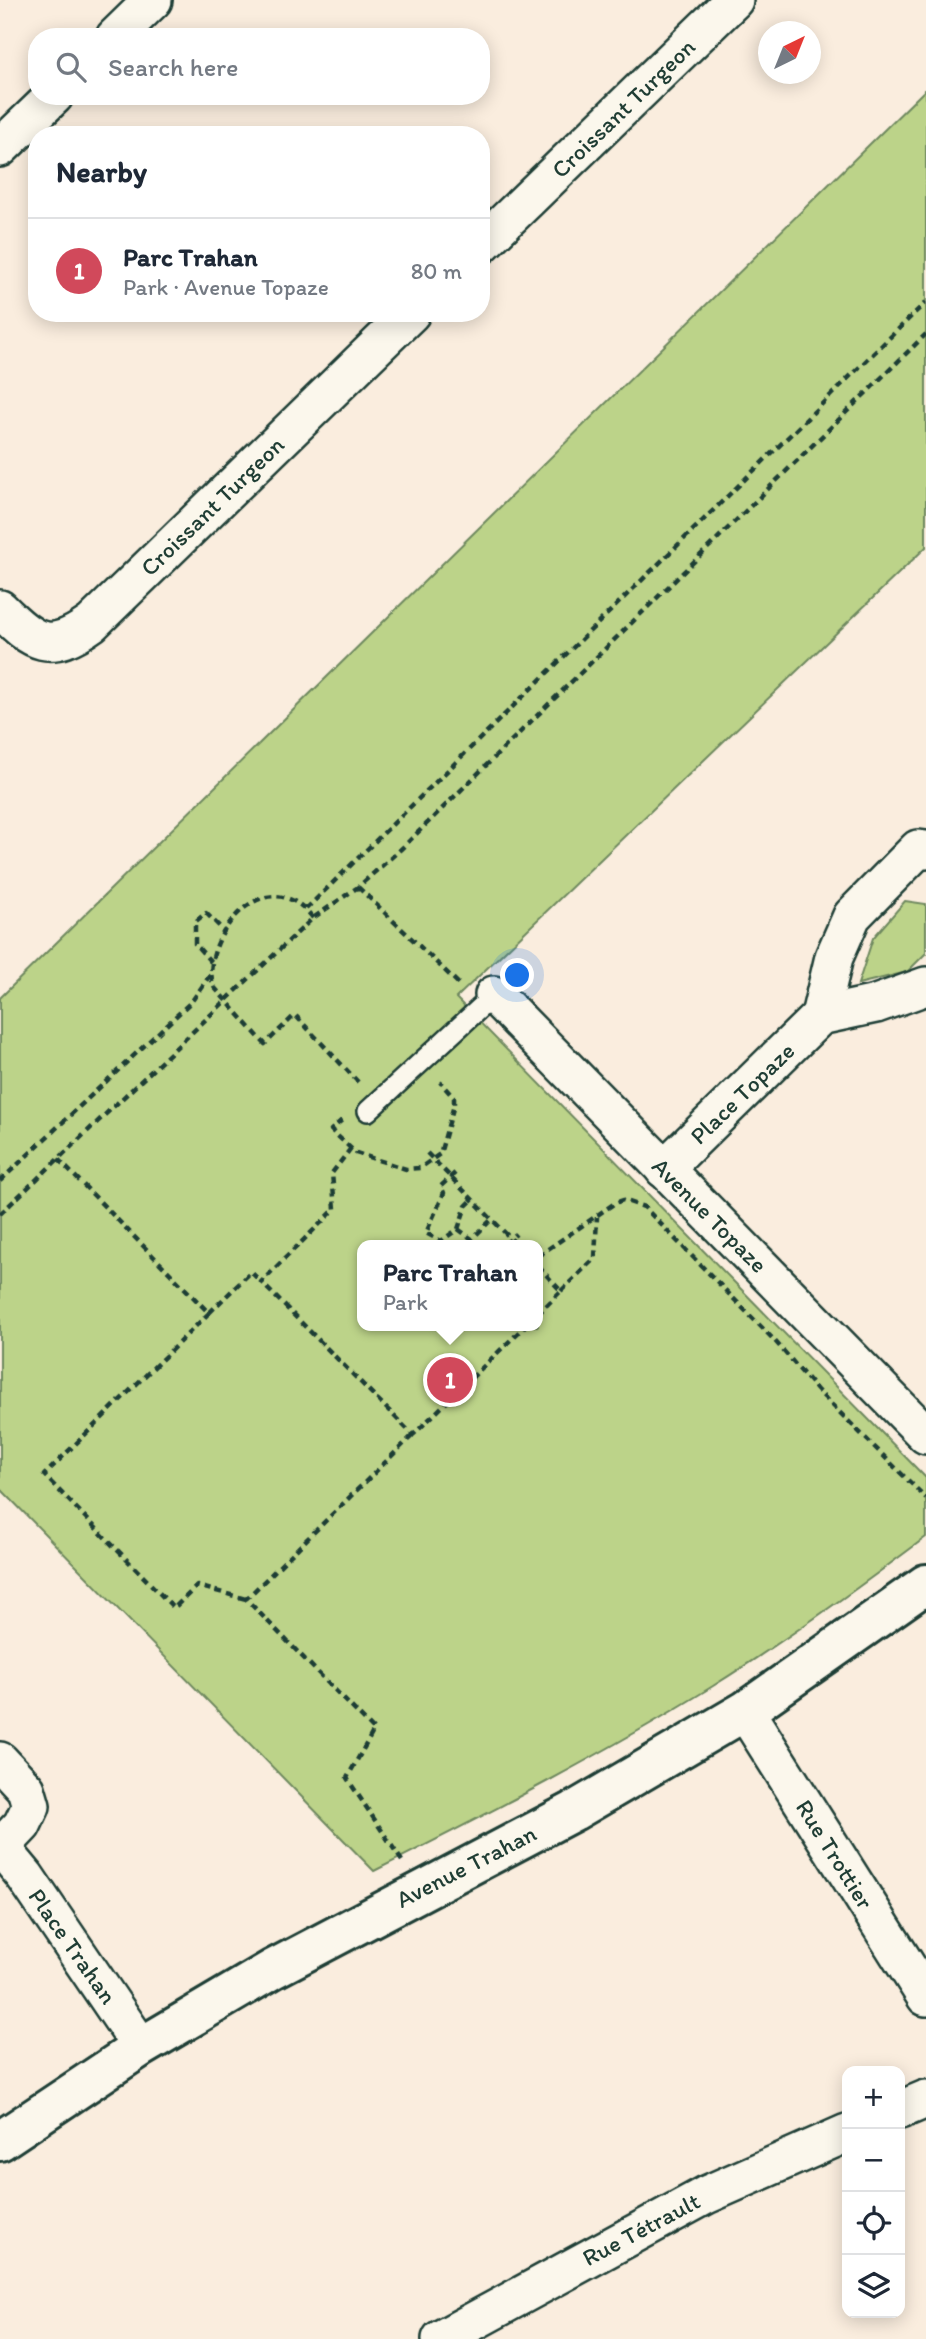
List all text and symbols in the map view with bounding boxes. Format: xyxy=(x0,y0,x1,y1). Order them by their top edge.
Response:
north arrow xyxy=(758,21,821,84)
search box xyxy=(28,28,490,105)
street label: Croissant Turgeon xyxy=(545,32,701,184)
icon: search xyxy=(52,48,90,86)
text: Search here xyxy=(108,51,238,83)
text: Nearby xyxy=(56,153,147,190)
text: Parc Trahan xyxy=(123,241,258,273)
text: 1 xyxy=(74,257,84,285)
text: 80 m xyxy=(411,257,462,285)
text: Park · Avenue Topaze xyxy=(123,273,329,301)
street label: Croissant Turgeon xyxy=(134,430,290,582)
your location xyxy=(500,958,534,992)
street label: Place Topaze xyxy=(684,1036,800,1150)
street label: Avenue Topaze xyxy=(646,1151,774,1279)
popup xyxy=(357,1240,543,1331)
text: Parc Trahan xyxy=(383,1256,517,1288)
text: Park xyxy=(383,1288,428,1316)
pin: 1 xyxy=(427,1354,473,1406)
street label: Rue Trottier xyxy=(790,1794,880,1914)
street label: Avenue Trahan xyxy=(391,1818,541,1914)
street label: Place Trahan xyxy=(23,1883,124,2010)
map controls xyxy=(842,2066,905,2318)
button: + xyxy=(842,2066,905,2129)
button: − xyxy=(842,2129,905,2192)
street label: Rue Tétrault xyxy=(577,2186,705,2272)
button: locate xyxy=(842,2192,905,2255)
button: layers xyxy=(842,2255,905,2318)

